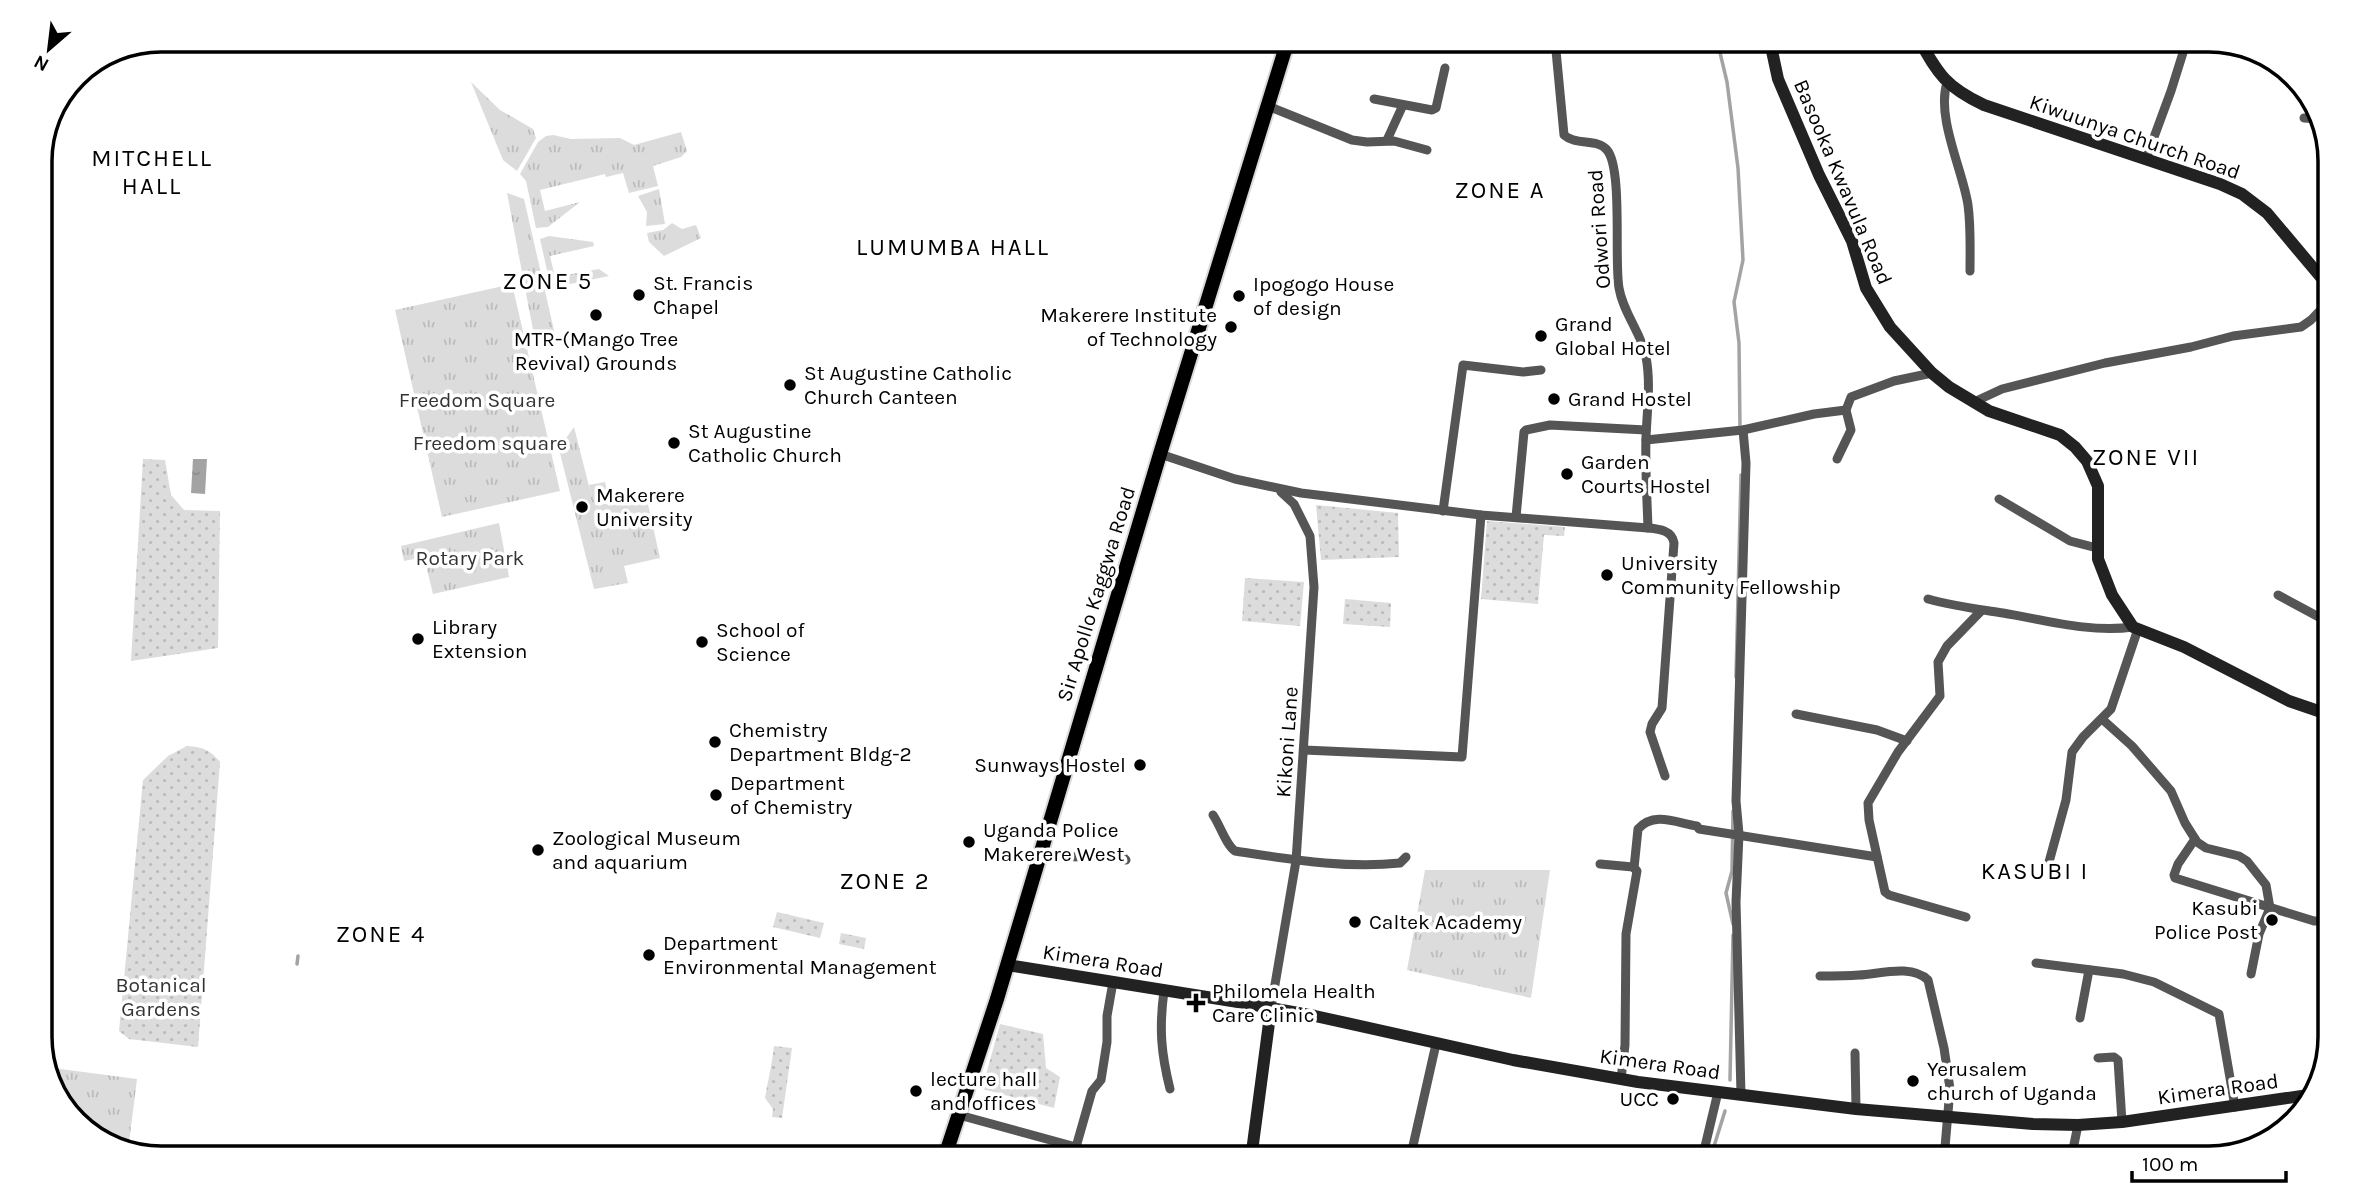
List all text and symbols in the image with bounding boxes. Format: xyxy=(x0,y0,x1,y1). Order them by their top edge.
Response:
north arrow xyxy=(14,14,84,84)
text: N xyxy=(30,50,53,76)
street label: Basooka Kwavula Road xyxy=(1789,76,1897,288)
street label: Kiwuunya Church Road xyxy=(2026,90,2244,184)
district label: MITCHELL HALL xyxy=(91,144,213,200)
street label: Odwori Road xyxy=(1583,168,1615,290)
district label: ZONE A xyxy=(1454,176,1546,204)
district label: LUMUMBA HALL xyxy=(856,233,1050,261)
district label: ZONE 5 xyxy=(503,267,593,295)
place label: St. Francis Chapel xyxy=(653,271,753,319)
place label: Ipogogo House of design xyxy=(1253,272,1394,320)
marker: St. Francis Chapel xyxy=(631,287,647,303)
marker: Ipogogo House of design xyxy=(1231,288,1247,304)
place label: Makerere Institute of Technology xyxy=(1040,303,1217,351)
marker: MTR-(Mango Tree Revival) Grounds xyxy=(588,307,604,323)
place label: Grand Global Hotel xyxy=(1555,312,1671,360)
marker: Makerere Institute of Technology xyxy=(1223,319,1239,335)
place label: MTR-(Mango Tree Revival) Grounds xyxy=(514,327,678,375)
marker: Grand Global Hotel xyxy=(1533,328,1549,344)
place label: St Augustine Catholic Church Canteen xyxy=(804,361,1012,409)
marker: St Augustine Catholic Church Canteen xyxy=(782,377,798,393)
place label: Grand Hostel xyxy=(1568,387,1692,411)
park label: Freedom Square xyxy=(399,388,555,412)
marker: Grand Hostel xyxy=(1546,391,1562,407)
place label: St Augustine Catholic Church xyxy=(688,419,842,467)
park label: Freedom square xyxy=(413,431,567,455)
marker: St Augustine Catholic Church xyxy=(666,435,682,451)
district label: ZONE VII xyxy=(2092,443,2200,471)
place label: Garden Courts Hostel xyxy=(1581,450,1711,498)
marker: Garden Courts Hostel xyxy=(1559,466,1575,482)
place label: Makerere University xyxy=(596,483,693,531)
street label: Sir Apollo Kaggwa Road xyxy=(1052,484,1140,704)
marker: Makerere University xyxy=(574,499,590,515)
park label: Rotary Park xyxy=(416,546,525,570)
place label: University Community Fellowship xyxy=(1621,551,1841,599)
marker: University Community Fellowship xyxy=(1599,567,1615,583)
place label: Library Extension xyxy=(432,615,527,663)
place label: School of Science xyxy=(716,618,806,666)
marker: Library Extension xyxy=(410,631,426,647)
marker: School of Science xyxy=(694,634,710,650)
street label: Kikoni Lane xyxy=(1271,686,1303,798)
place label: Chemistry Department Bldg-2 xyxy=(729,718,912,766)
marker: Chemistry Department Bldg-2 xyxy=(707,734,723,750)
place label: Sunways Hostel xyxy=(974,753,1126,777)
marker: Sunways Hostel xyxy=(1132,757,1148,773)
place label: Department of Chemistry xyxy=(730,771,852,819)
marker: Department of Chemistry xyxy=(708,787,724,803)
place label: Uganda Police Makerere West xyxy=(983,818,1125,866)
place label: Zoological Museum and aquarium xyxy=(552,826,741,874)
marker: Uganda Police Makerere West xyxy=(961,834,977,850)
marker: Zoological Museum and aquarium xyxy=(530,842,546,858)
district label: KASUBI I xyxy=(1981,857,2089,885)
district label: ZONE 2 xyxy=(839,867,931,895)
place label: Kasubi Police Post xyxy=(2154,896,2258,944)
place label: Caltek Academy xyxy=(1369,910,1522,934)
marker: Kasubi Police Post xyxy=(2264,912,2280,928)
marker: Caltek Academy xyxy=(1347,914,1363,930)
district label: ZONE 4 xyxy=(336,920,426,948)
place label: Department Environmental Management xyxy=(663,931,937,979)
street label: Kimera Road xyxy=(1041,940,1165,982)
marker: Department Environmental Management xyxy=(641,947,657,963)
park label: Botanical Gardens xyxy=(115,973,207,1021)
place label: Philomela Health Care Clinic xyxy=(1212,979,1376,1027)
marker: Philomela Health Care Clinic xyxy=(1186,993,1206,1013)
street label: Kimera Road xyxy=(1598,1044,1722,1084)
place label: Yerusalem church of Uganda xyxy=(1927,1057,2097,1105)
place label: lecture hall and offices xyxy=(930,1067,1037,1115)
street label: Kimera Road xyxy=(2156,1069,2280,1109)
marker: Yerusalem church of Uganda xyxy=(1905,1073,1921,1089)
marker: lecture hall and offices xyxy=(908,1083,924,1099)
place label: UCC xyxy=(1620,1087,1659,1111)
marker: UCC xyxy=(1665,1091,1681,1107)
scale bar xyxy=(2132,1140,2286,1184)
text: 100 m xyxy=(2142,1152,2199,1176)

